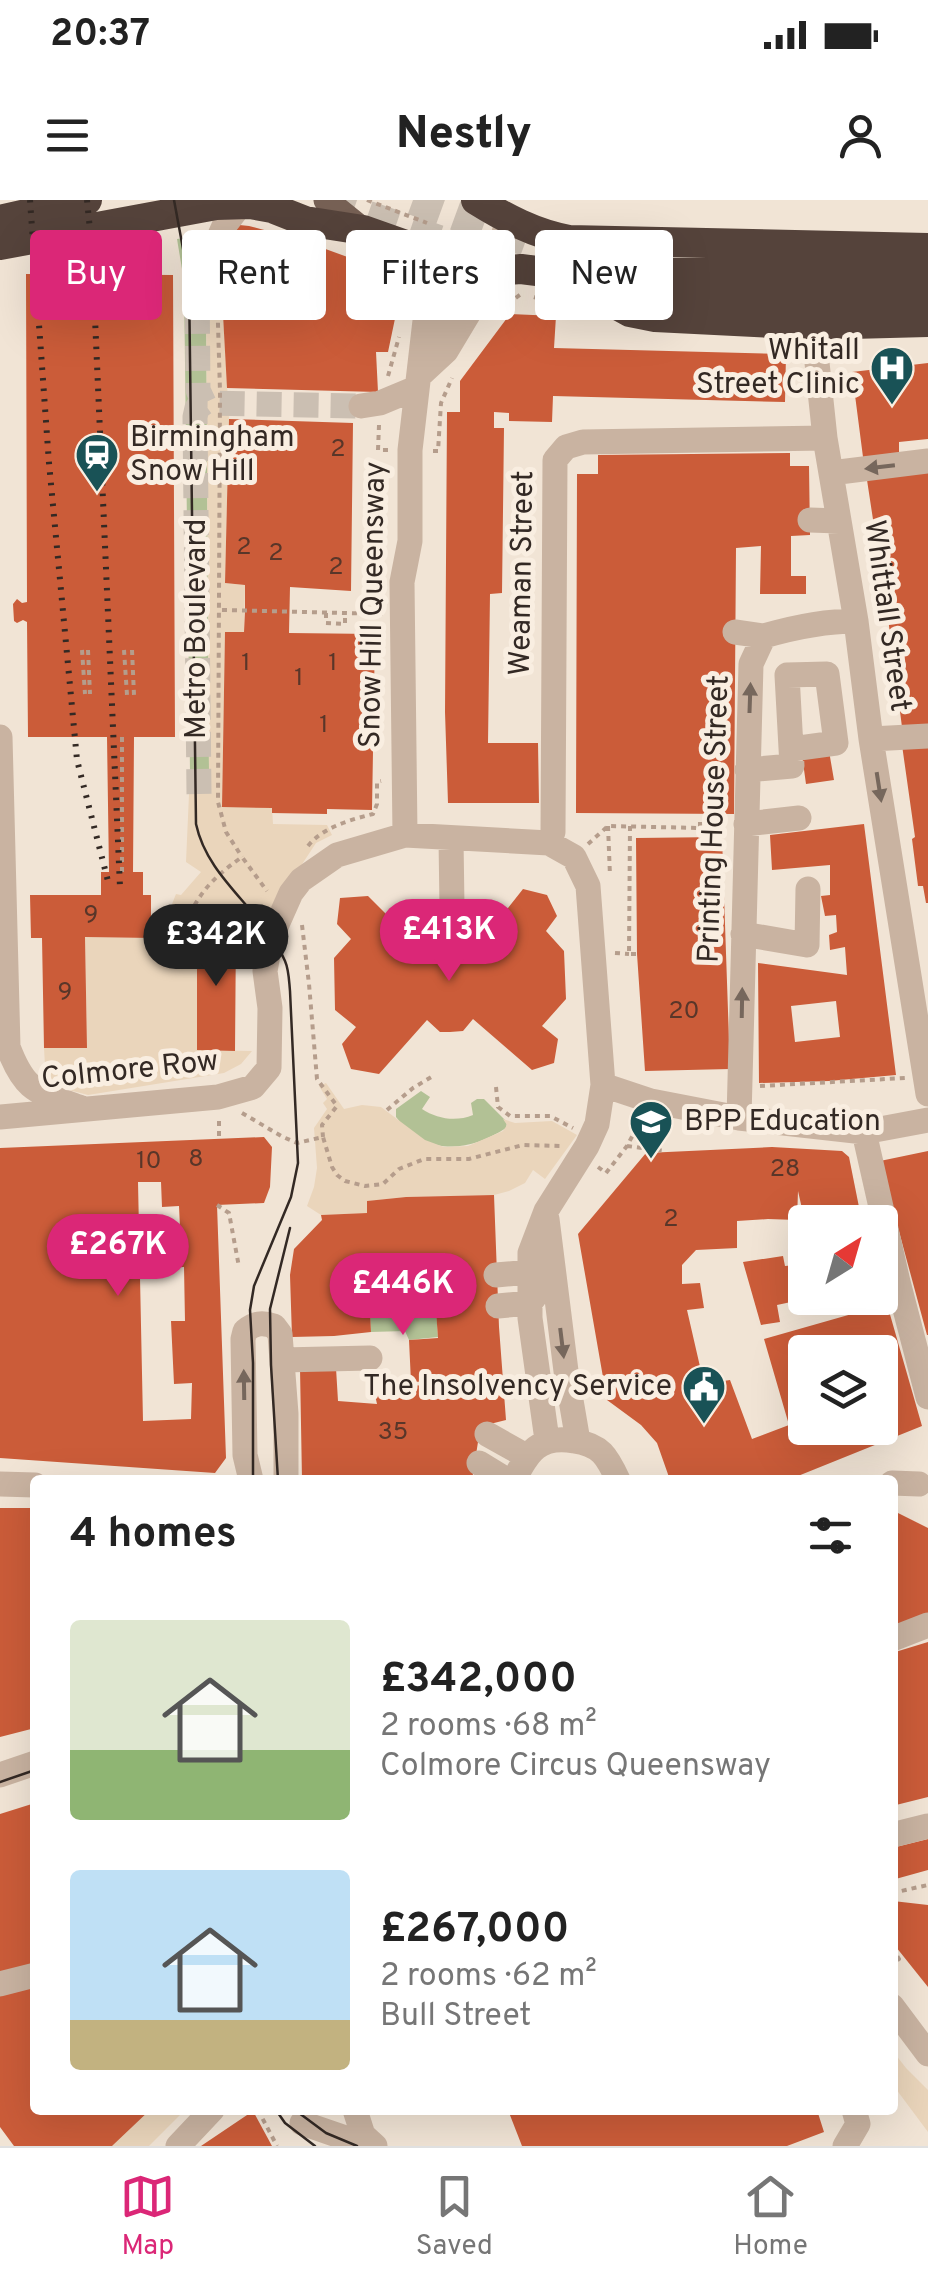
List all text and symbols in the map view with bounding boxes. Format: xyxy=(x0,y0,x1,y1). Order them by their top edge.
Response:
text: 20:37 xyxy=(50,11,150,60)
text: Nestly xyxy=(396,107,532,164)
icon: menu xyxy=(40,108,95,163)
icon: person xyxy=(833,108,888,163)
chip: Buy xyxy=(30,230,162,320)
chip: Rent xyxy=(182,230,326,320)
chip: Filters xyxy=(346,230,515,320)
chip: New xyxy=(535,230,673,320)
place label: Whitall Street Clinic xyxy=(696,333,860,404)
hospital icon: Whitall Street Clinic xyxy=(869,345,915,406)
place label: Birmingham Snow Hill xyxy=(130,420,295,491)
station icon: Birmingham Snow Hill xyxy=(74,432,120,493)
house number: 2 xyxy=(330,434,346,466)
one-way arrow xyxy=(863,459,895,475)
street label: Snow Hill Queensway xyxy=(353,461,395,749)
street label: Weaman Street xyxy=(503,470,543,676)
street label: Whittall Street xyxy=(854,518,918,714)
street label: Metro Boulevard xyxy=(179,519,216,739)
house number: 2 xyxy=(236,532,252,564)
house number: 2 xyxy=(268,538,284,570)
house number: 2 xyxy=(328,552,344,584)
house number: 1 xyxy=(241,648,251,680)
house number: 1 xyxy=(328,648,338,680)
house number: 1 xyxy=(294,663,304,695)
street label: Printing House Street xyxy=(691,674,739,964)
one-way arrow xyxy=(742,682,758,714)
house number: 1 xyxy=(319,710,329,742)
one-way arrow xyxy=(871,772,887,803)
pin: £413K xyxy=(379,899,519,984)
house number: 9 xyxy=(84,900,98,932)
pin: £342K xyxy=(146,904,286,989)
text: £413K xyxy=(402,911,496,951)
text: £342K xyxy=(165,916,267,956)
house number: 9 xyxy=(58,977,72,1009)
one-way arrow xyxy=(734,986,750,1018)
house number: 20 xyxy=(668,996,700,1028)
street label: Colmore Row xyxy=(40,1043,220,1099)
school or university icon: BPP Education xyxy=(628,1099,674,1160)
place label: BPP Education xyxy=(684,1104,881,1141)
house number: 8 xyxy=(188,1144,204,1176)
house number: 10 xyxy=(136,1146,162,1178)
house number: 28 xyxy=(770,1154,800,1186)
house number: 2 xyxy=(663,1204,679,1236)
north arrow xyxy=(788,1205,898,1315)
map controls xyxy=(788,1205,898,1445)
pin: £267K xyxy=(48,1214,188,1299)
text: £267K xyxy=(69,1226,167,1266)
pin: £446K xyxy=(333,1253,473,1338)
text: £446K xyxy=(352,1265,454,1305)
one-way arrow xyxy=(555,1327,571,1359)
button: layers xyxy=(788,1335,898,1445)
public building icon: The Insolvency Service xyxy=(681,1364,727,1425)
one-way arrow xyxy=(235,1368,251,1400)
place label: The Insolvency Service xyxy=(363,1369,672,1406)
house number: 35 xyxy=(378,1417,408,1449)
icon: filters xyxy=(803,1508,858,1563)
text: 4 homes xyxy=(70,1509,237,1562)
text: £342,000 xyxy=(380,1654,577,1707)
icon: home xyxy=(150,1660,270,1780)
text: 2 rooms · 68 m² xyxy=(380,1707,597,1747)
text: Colmore Circus Queensway xyxy=(380,1747,771,1787)
text: £267,000 xyxy=(380,1904,569,1957)
icon: home xyxy=(150,1910,270,2030)
text: 2 rooms · 62 m² xyxy=(380,1957,597,1997)
text: Bull Street xyxy=(380,1997,531,2037)
tab: Map xyxy=(120,2169,175,2265)
tab: Saved xyxy=(416,2169,493,2265)
tab: Home xyxy=(733,2169,808,2265)

